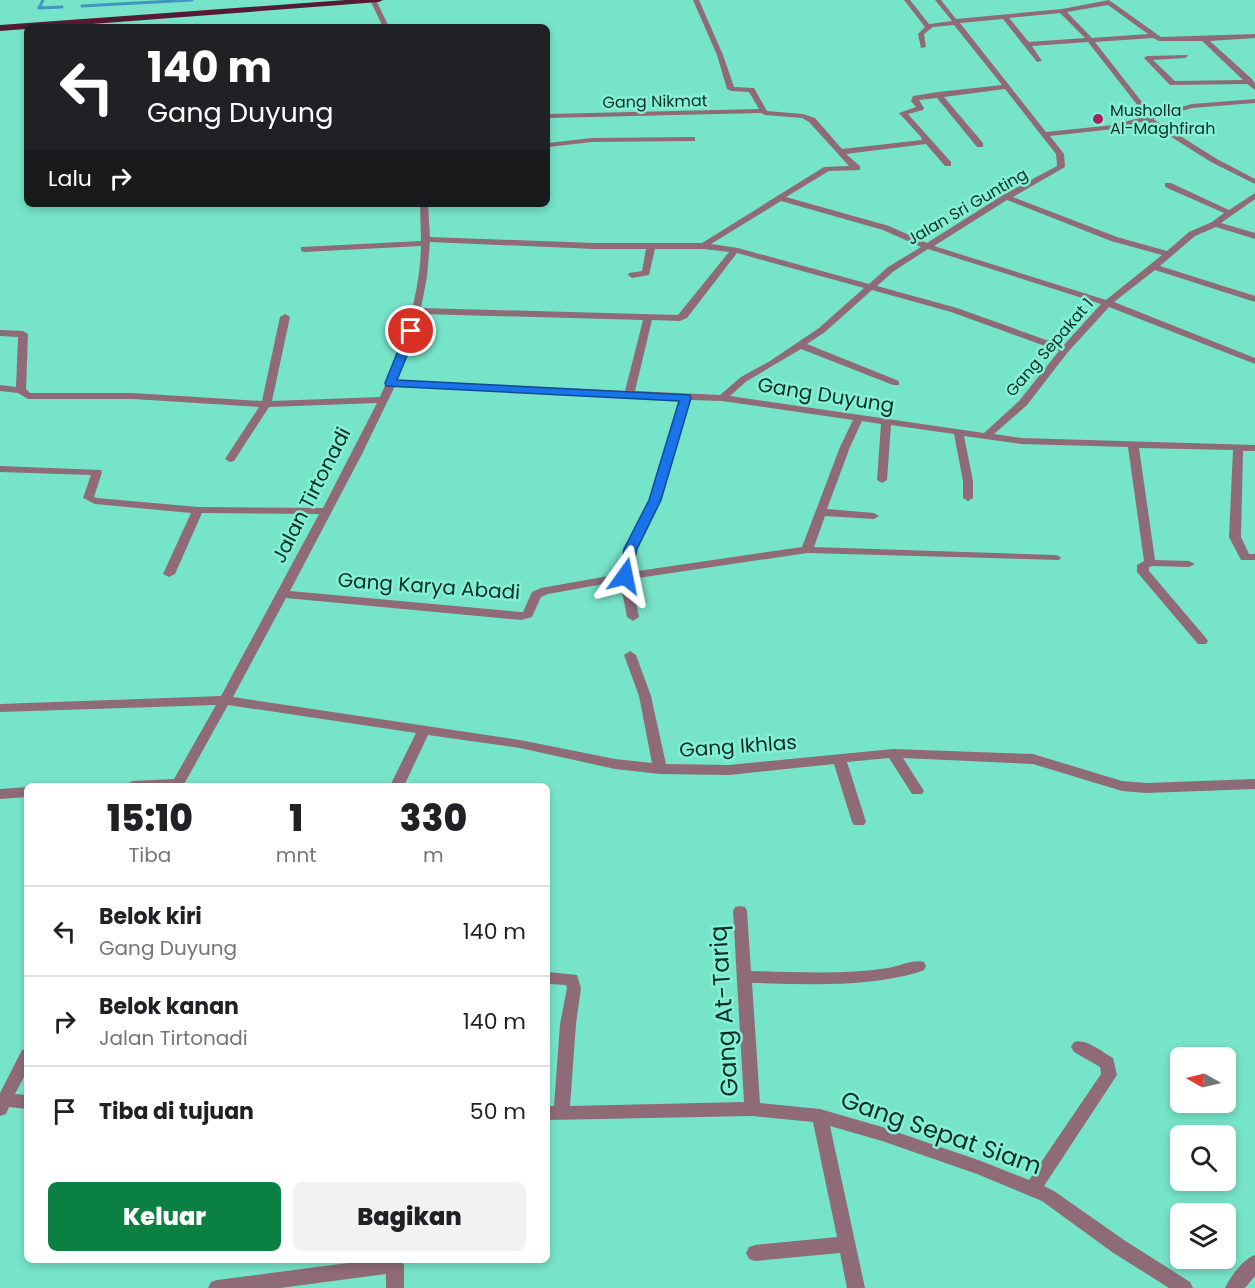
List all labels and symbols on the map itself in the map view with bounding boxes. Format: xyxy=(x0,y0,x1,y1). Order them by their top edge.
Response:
street label: Gang Nikmat xyxy=(602,89,708,114)
place label: Musholla Al-Maghfirah xyxy=(1110,99,1215,140)
marker: Musholla Al-Maghfirah xyxy=(1091,112,1105,126)
street label: Jalan Sri Gunting xyxy=(903,163,1032,250)
street label: Gang Sepakat 1 xyxy=(1000,293,1099,402)
pin xyxy=(385,305,436,356)
street label: Gang Duyung xyxy=(756,370,896,420)
street label: Jalan Tirtonadi xyxy=(265,422,357,568)
position arrow xyxy=(593,544,657,608)
street label: Gang Karya Abadi xyxy=(337,566,521,606)
street label: Gang Ikhlas xyxy=(678,728,798,764)
street label: Gang At-Tariq xyxy=(701,924,746,1098)
north arrow xyxy=(1170,1047,1236,1113)
street label: Gang Sepat Siam xyxy=(836,1083,1046,1182)

